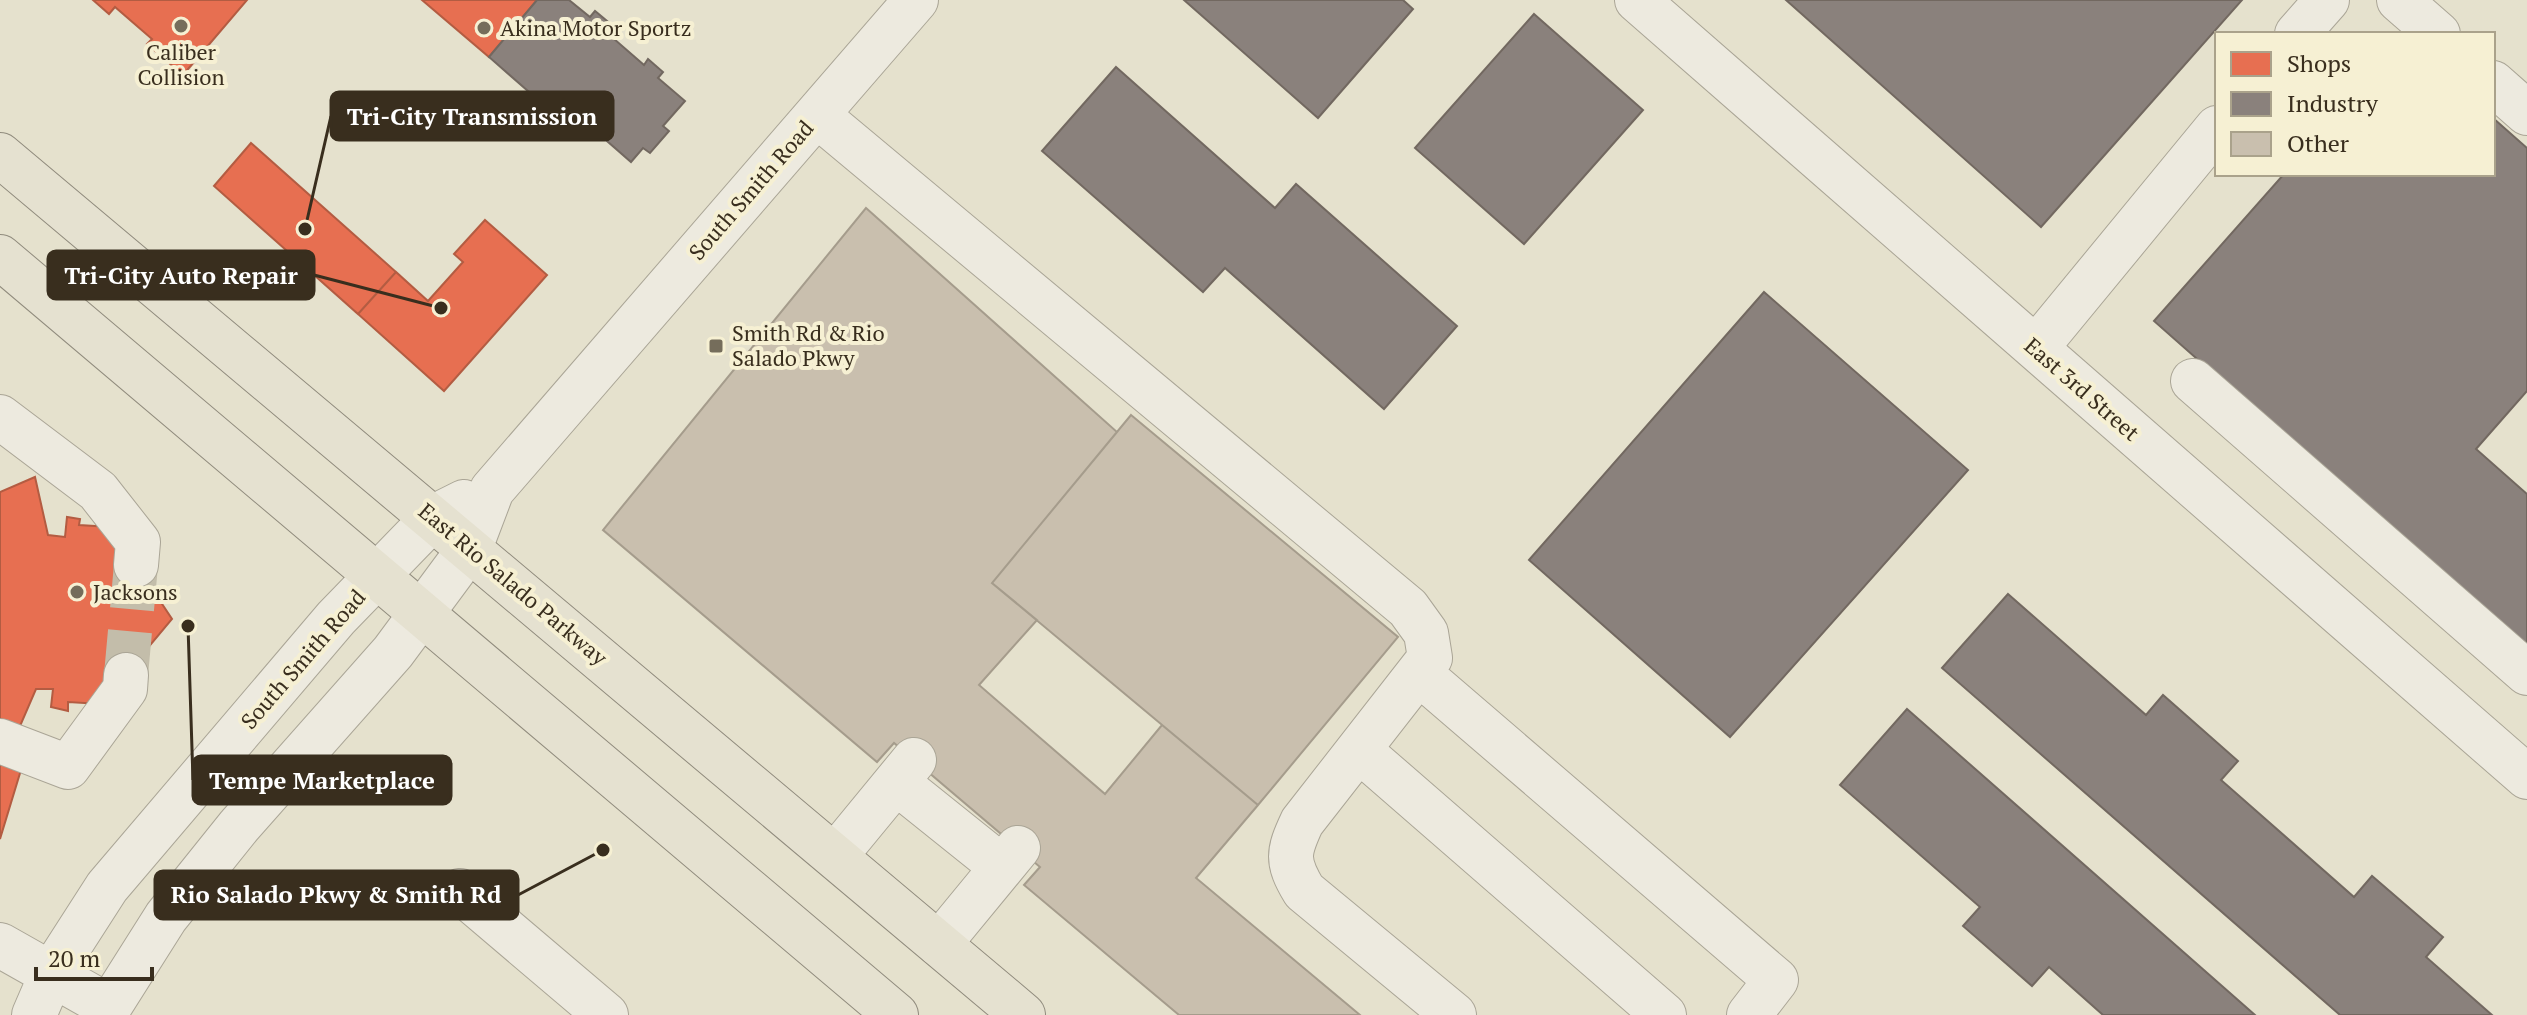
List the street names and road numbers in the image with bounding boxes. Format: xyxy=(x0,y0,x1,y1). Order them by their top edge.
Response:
street label: South Smith Road xyxy=(682,114,819,266)
street label: East 3rd Street xyxy=(2019,331,2146,447)
street label: East Rio Salado Parkway xyxy=(413,496,614,672)
street label: South Smith Road xyxy=(234,583,371,735)

